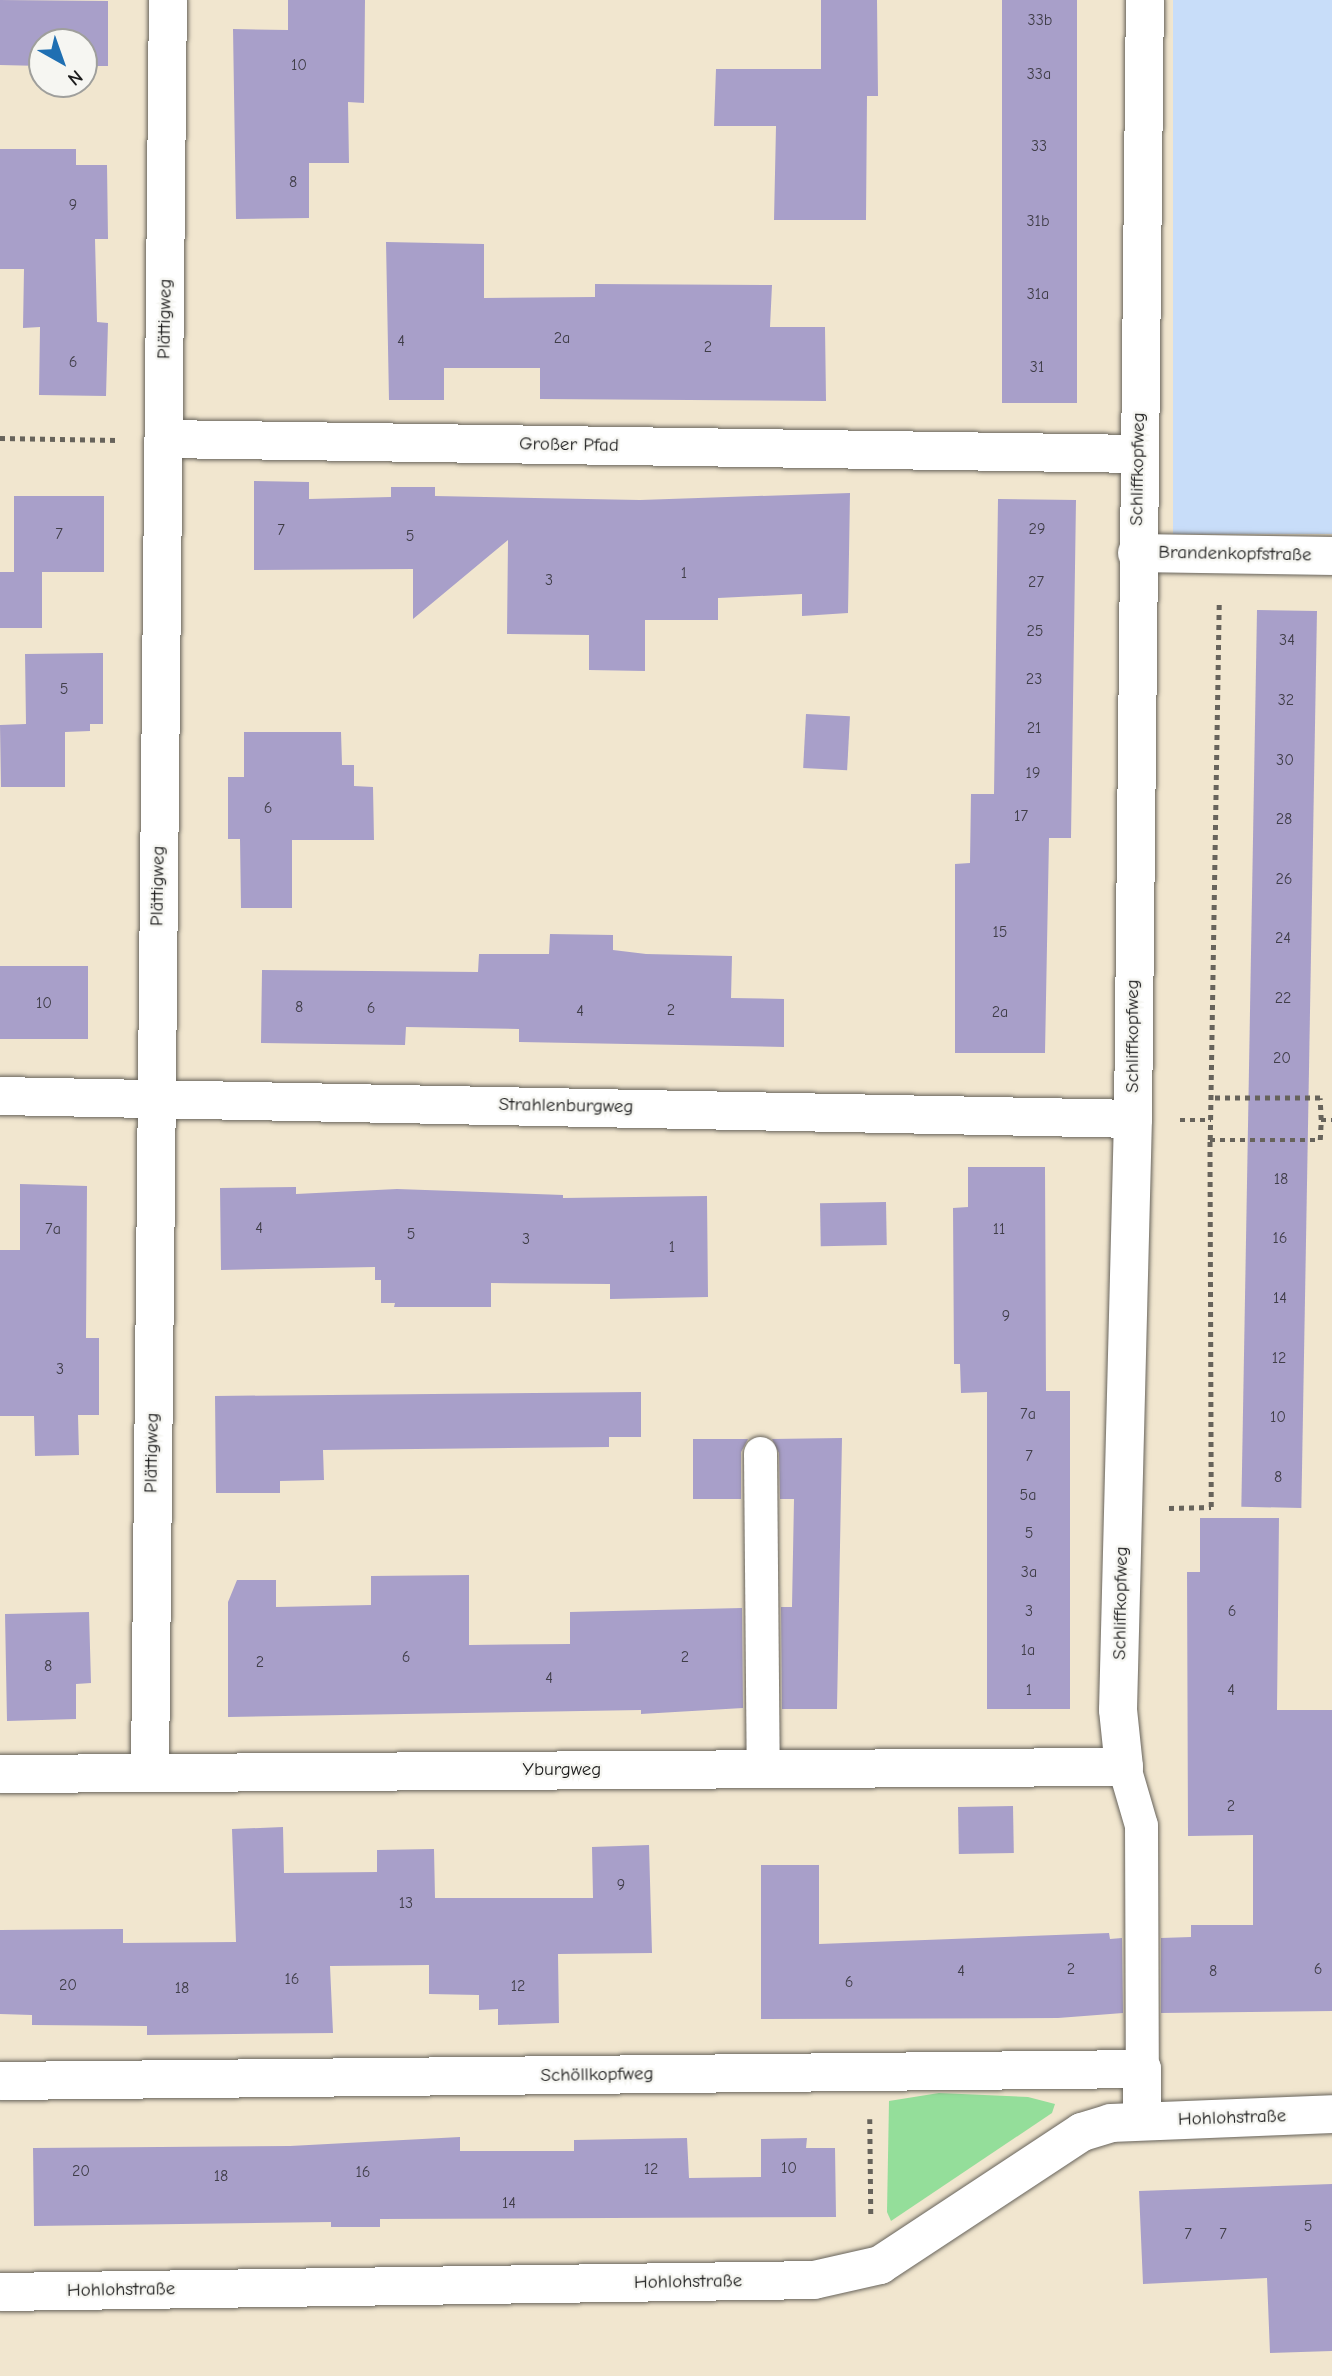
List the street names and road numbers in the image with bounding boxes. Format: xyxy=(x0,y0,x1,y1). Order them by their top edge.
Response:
street label: Plättigweg xyxy=(153,279,177,359)
street label: Schliffkopfweg xyxy=(1126,412,1150,526)
street label: Großer Pfad xyxy=(519,433,619,457)
street label: Brandenkopfstraße xyxy=(1158,541,1312,567)
street label: Plättigweg xyxy=(146,846,170,926)
street label: Schliffkopfweg xyxy=(1122,979,1144,1093)
street label: Strahlenburgweg xyxy=(498,1093,634,1119)
street label: Plättigweg xyxy=(140,1413,164,1493)
street label: Schliffkopfweg xyxy=(1109,1546,1133,1660)
street label: Yburgweg xyxy=(523,1759,601,1781)
street label: Schöllkopfweg xyxy=(540,2063,654,2087)
street label: Hohlohstraße xyxy=(1178,2105,1286,2131)
street label: Hohlohstraße xyxy=(634,2270,742,2294)
street label: Hohlohstraße xyxy=(67,2278,175,2302)

